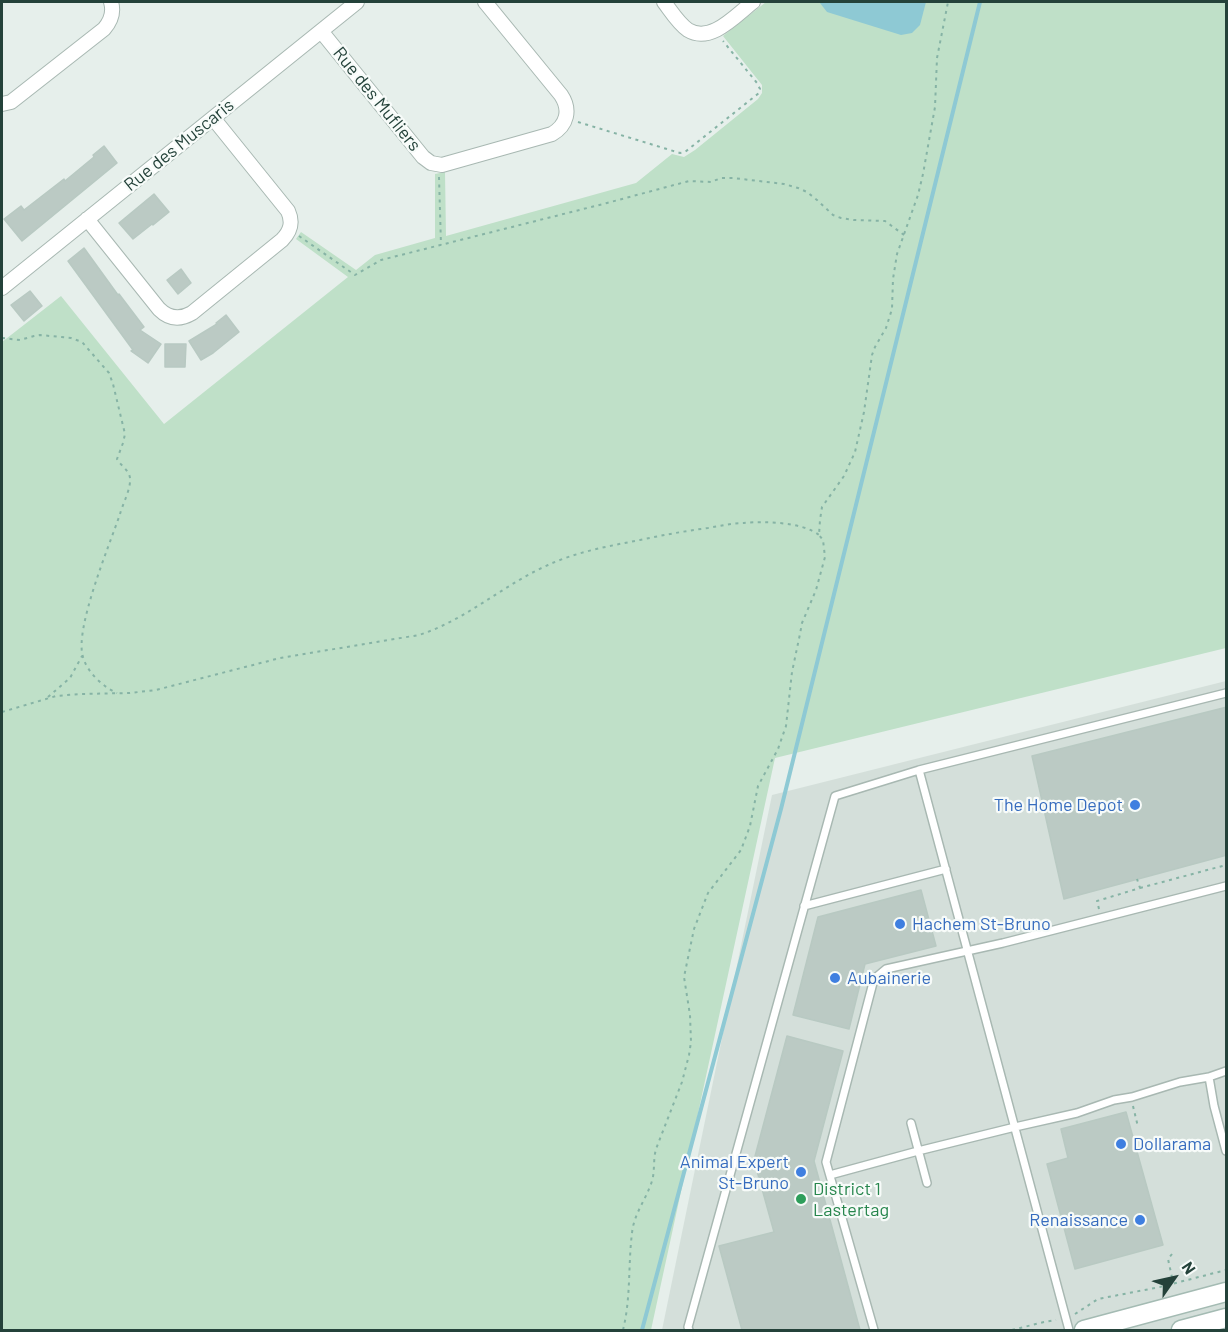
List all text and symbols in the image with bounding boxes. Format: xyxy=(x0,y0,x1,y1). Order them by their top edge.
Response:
street label: Rue des Mufliers xyxy=(328,43,426,155)
street label: Rue des Muscaris xyxy=(120,94,238,196)
place label: The Home Depot xyxy=(994,794,1123,816)
marker: The Home Depot xyxy=(1128,798,1142,812)
place label: Hachem St-Bruno xyxy=(912,913,1051,935)
marker: Hachem St-Bruno xyxy=(893,917,907,931)
place label: Aubainerie xyxy=(847,967,931,989)
marker: Aubainerie xyxy=(828,971,842,985)
place label: Dollarama xyxy=(1133,1133,1211,1155)
marker: Dollarama xyxy=(1114,1137,1128,1151)
place label: Animal Expert St-Bruno xyxy=(680,1151,789,1194)
marker: Animal Expert St-Bruno xyxy=(794,1165,808,1179)
place label: District 1 Lastertag xyxy=(813,1178,889,1220)
marker: District 1 Lastertag xyxy=(794,1192,808,1206)
place label: Renaissance xyxy=(1029,1209,1128,1231)
marker: Renaissance xyxy=(1133,1213,1147,1227)
north arrow xyxy=(1144,1248,1204,1308)
text: N xyxy=(1178,1258,1200,1277)

